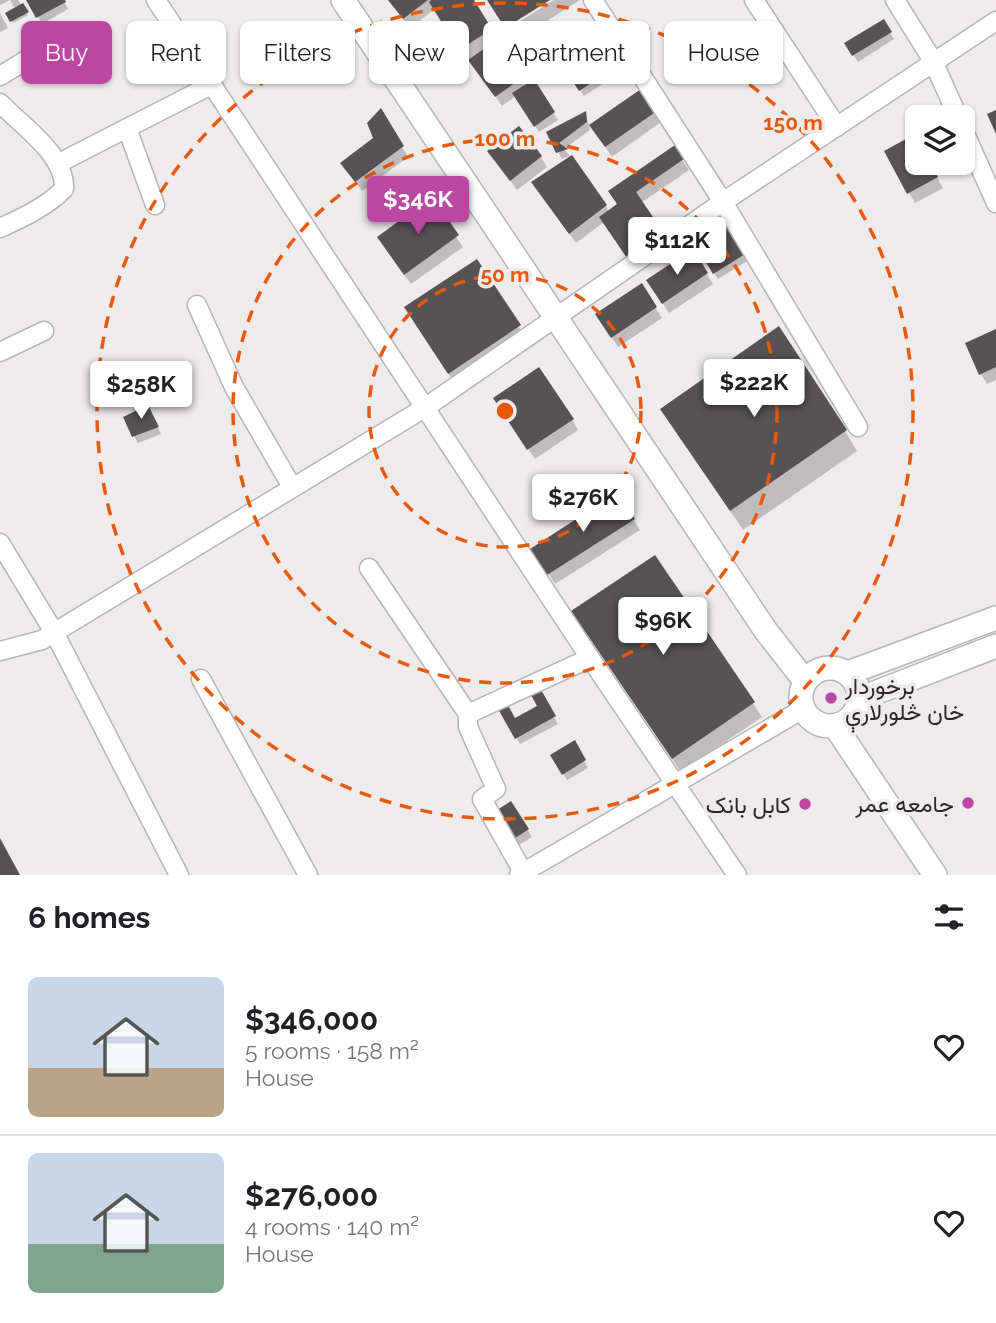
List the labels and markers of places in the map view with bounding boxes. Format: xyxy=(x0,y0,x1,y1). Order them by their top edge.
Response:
pin: $346K xyxy=(369,176,467,236)
pin: $112K xyxy=(628,218,726,277)
pin: $222K xyxy=(705,360,803,419)
pin: $258K xyxy=(92,362,190,421)
centre of rings xyxy=(493,399,517,423)
pin: $276K xyxy=(534,475,632,534)
pin: $96K xyxy=(622,598,704,657)
place label: برخوردار خان څلورلارې xyxy=(844,672,964,733)
marker: برخوردار خان څلورلارې xyxy=(823,690,839,706)
place label: جامعه عمر xyxy=(854,790,954,819)
place label: کابل بانک xyxy=(706,791,791,819)
marker: جامعه عمر xyxy=(960,795,976,811)
marker: کابل بانک xyxy=(797,796,813,812)

